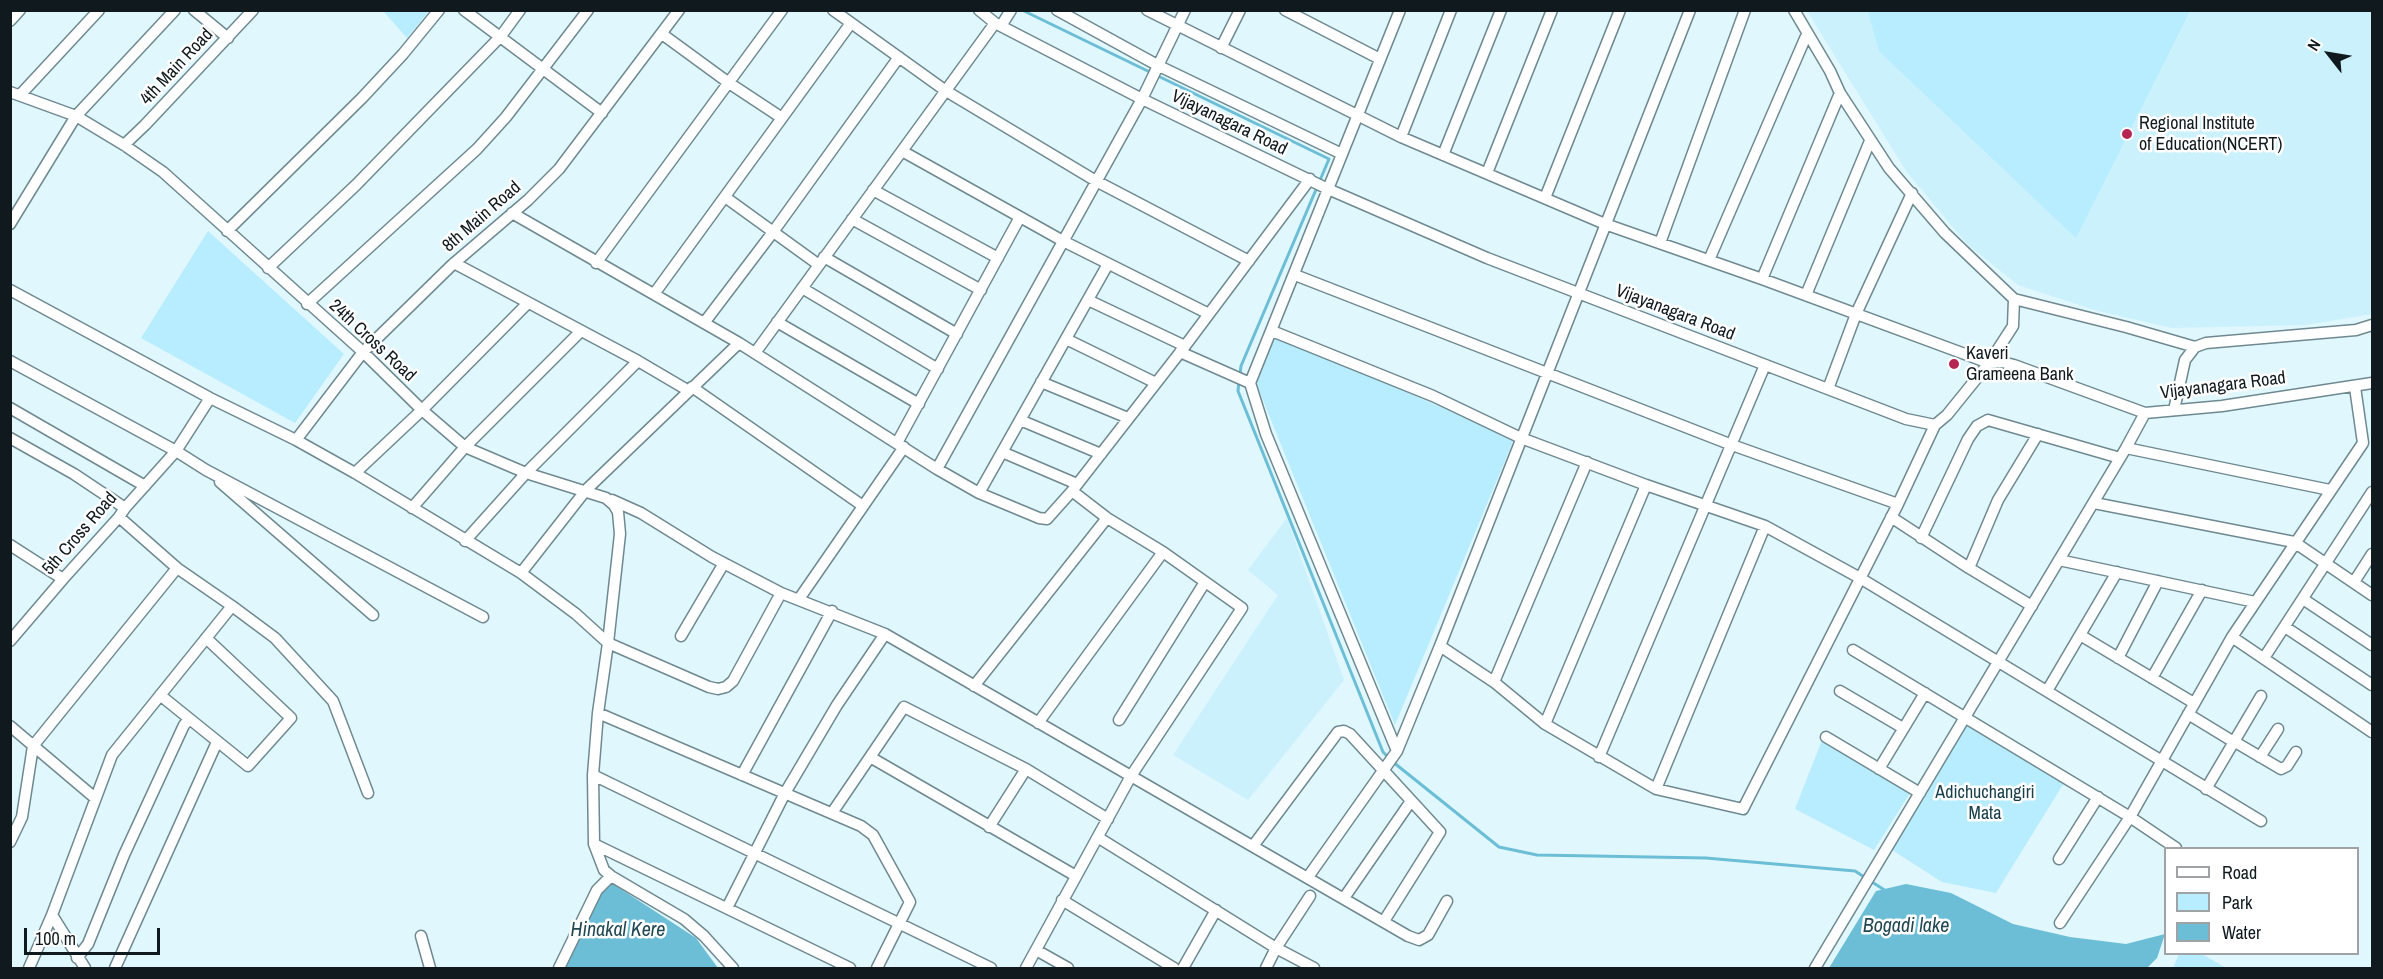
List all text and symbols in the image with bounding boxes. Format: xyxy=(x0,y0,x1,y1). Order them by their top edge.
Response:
street label: 4th Main Road xyxy=(136,24,218,110)
north arrow xyxy=(2299,24,2359,84)
text: N xyxy=(2302,35,2325,54)
street label: Vijayanagara Road xyxy=(1168,86,1290,160)
place label: Regional Institute of Education(NCERT) xyxy=(2139,113,2282,156)
marker: Regional Institute of Education(NCERT) xyxy=(2120,127,2134,141)
street label: 8th Main Road xyxy=(438,177,526,257)
street label: Vijayanagara Road xyxy=(1612,280,1738,346)
street label: 24th Cross Road xyxy=(324,295,420,387)
place label: Kaveri Grameena Bank xyxy=(1966,343,2073,386)
marker: Kaveri Grameena Bank xyxy=(1947,357,1961,371)
street label: Vijayanagara Road xyxy=(2159,368,2287,404)
street label: 5th Cross Road xyxy=(38,488,122,580)
park label: Adichuchangiri Mata xyxy=(1935,782,2035,824)
legend xyxy=(2164,847,2359,955)
text: Road xyxy=(2222,860,2257,885)
text: Park xyxy=(2222,890,2252,915)
water label: Bogadi lake xyxy=(1863,915,1949,939)
scale bar xyxy=(27,916,164,954)
water label: Hinakal Kere xyxy=(571,919,665,943)
text: Water xyxy=(2222,920,2261,945)
text: 100 m xyxy=(35,926,76,951)

